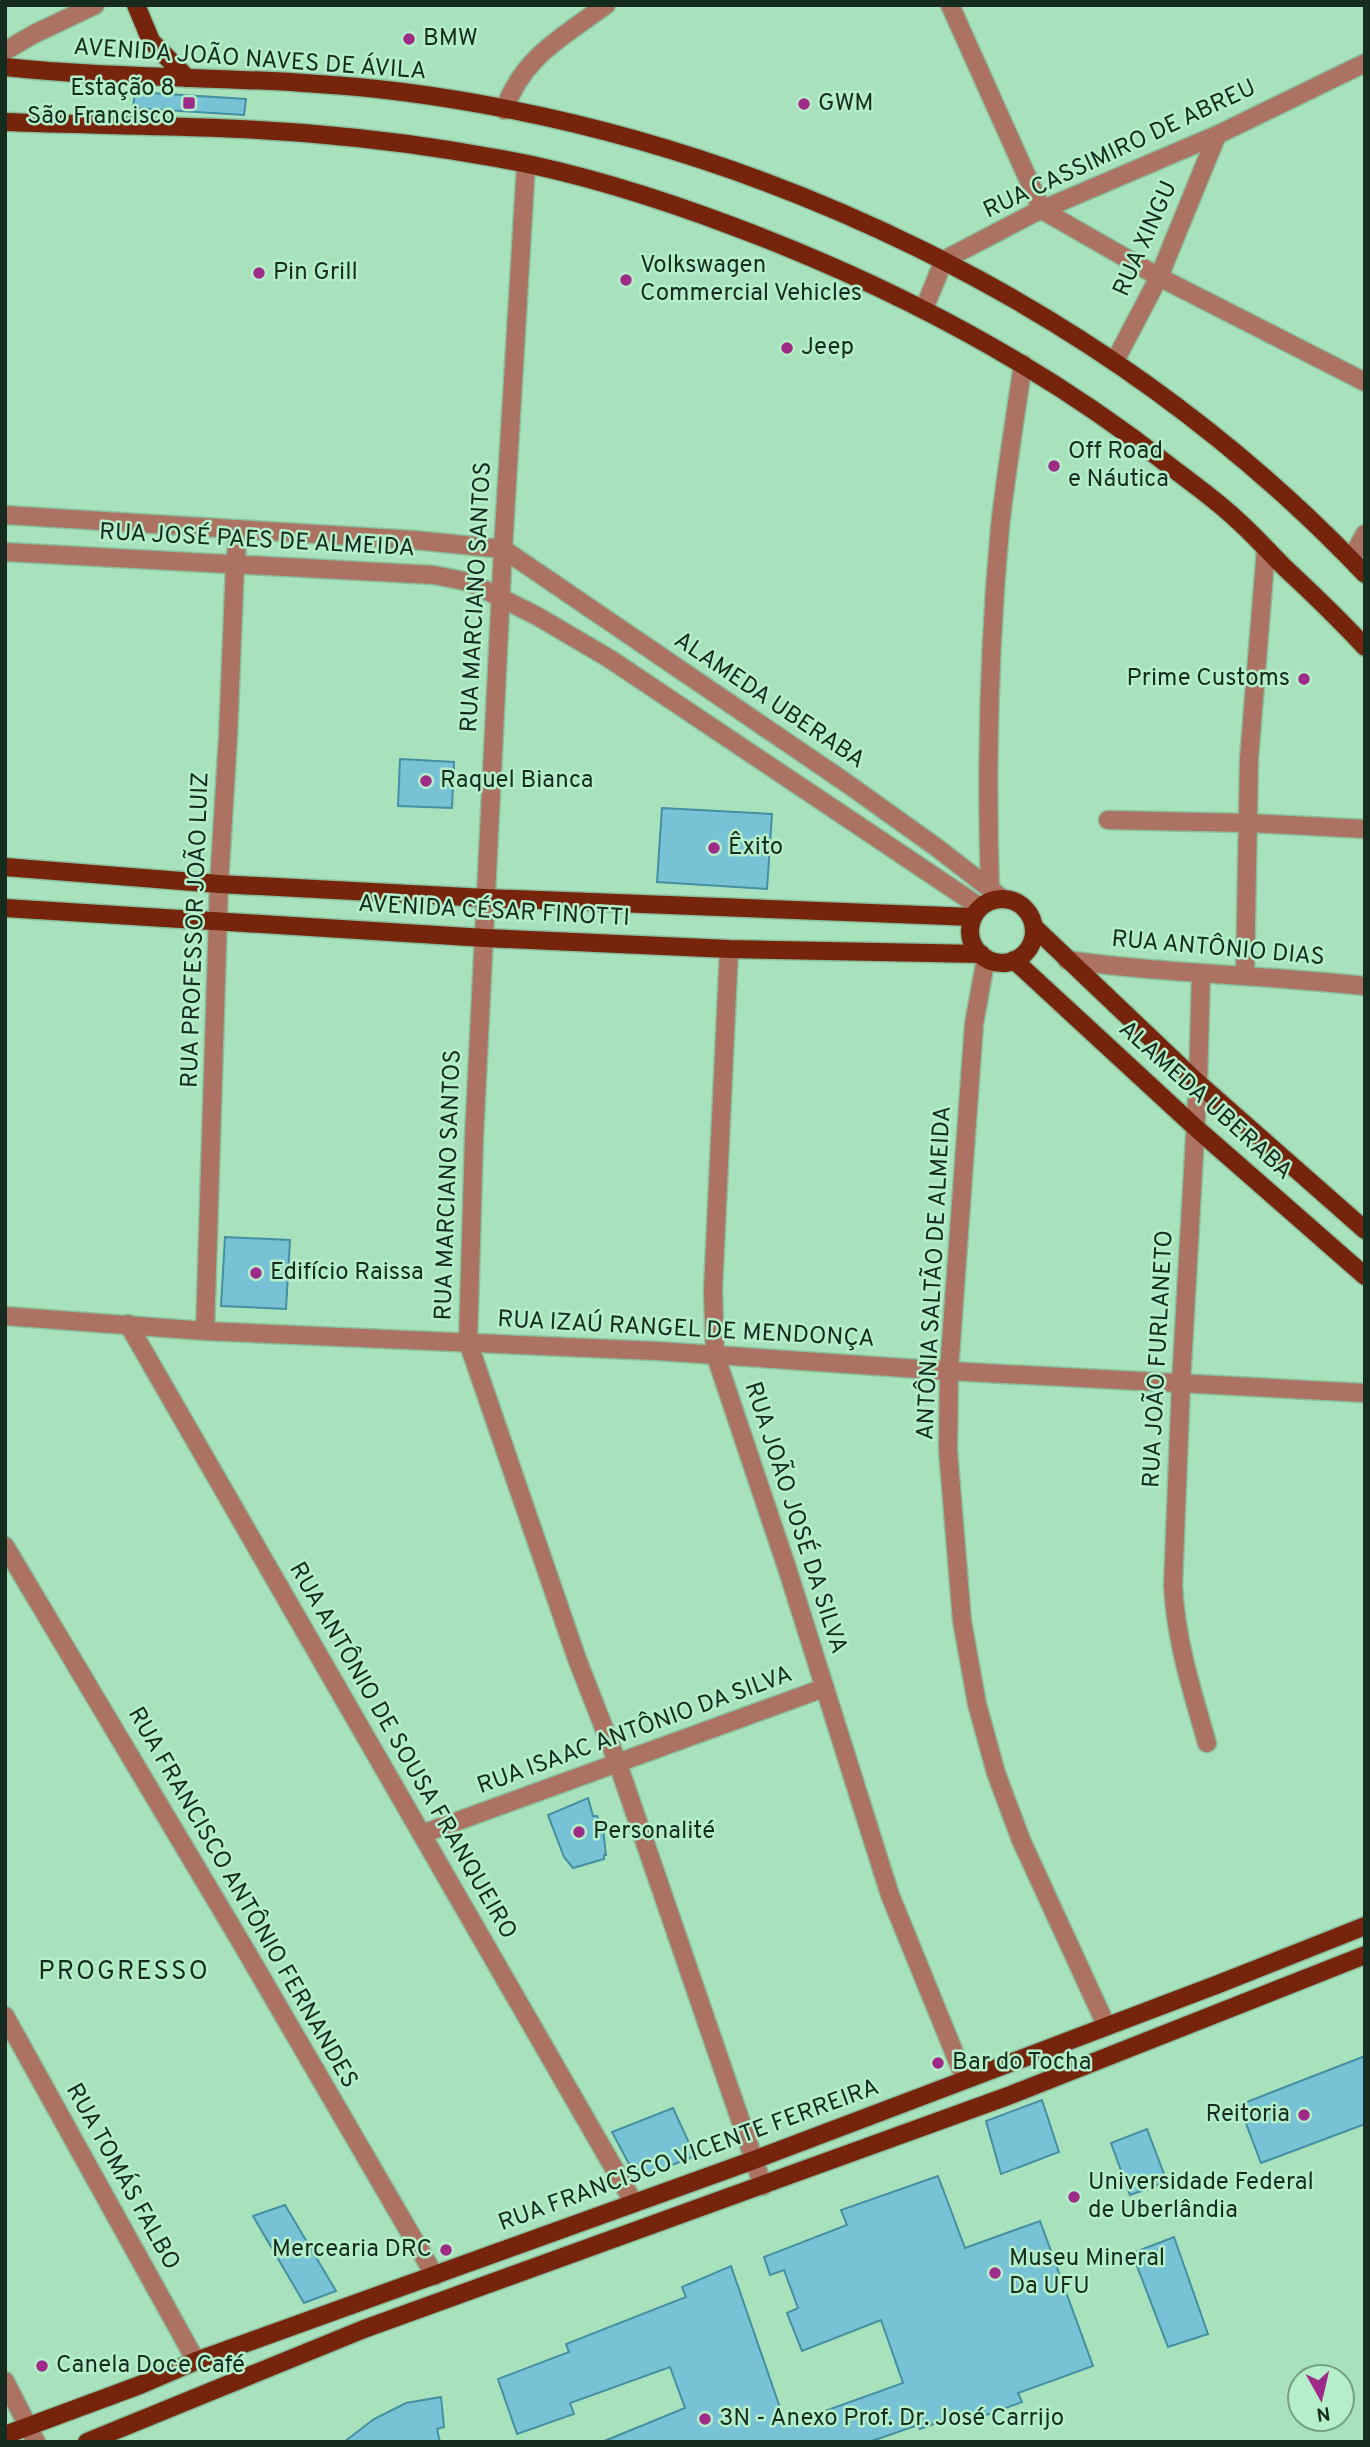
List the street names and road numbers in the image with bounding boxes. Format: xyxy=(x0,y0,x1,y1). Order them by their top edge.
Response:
street label: AVENIDA JOÃO NAVES DE ÁVILA xyxy=(72,31,428,87)
street label: RUA CASSIMIRO DE ABREU xyxy=(979,74,1261,226)
street label: RUA XINGU xyxy=(1107,177,1185,301)
street label: RUA MARCIANO SANTOS xyxy=(455,461,499,733)
street label: RUA JOSÉ PAES DE ALMEIDA xyxy=(98,516,416,564)
street label: ALAMEDA UBERABA xyxy=(668,626,870,776)
street label: RUA PROFESSOR JOÃO LUIZ xyxy=(173,771,217,1089)
street label: AVENIDA CÉSAR FINOTTI xyxy=(357,888,631,934)
street label: RUA ANTÔNIO DIAS xyxy=(1110,923,1326,973)
street label: ALAMEDA UBERABA xyxy=(1112,1015,1298,1187)
street label: RUA MARCIANO SANTOS xyxy=(429,1049,469,1321)
street label: ANTÔNIA SALTÃO DE ALMEIDA xyxy=(909,1105,959,1441)
street label: RUA JOÃO FURLANETO xyxy=(1135,1229,1181,1489)
street label: RUA IZAÚ RANGEL DE MENDONÇA xyxy=(497,1303,875,1355)
street label: RUA JOÃO JOSÉ DA SILVA xyxy=(737,1378,855,1658)
street label: RUA ANTÔNIO DE SOUSA FRANQUEIRO xyxy=(281,1556,524,1945)
street label: RUA ISAAC ANTÔNIO DA SILVA xyxy=(473,1658,797,1802)
street label: RUA FRANCISCO ANTÔNIO FERNANDES xyxy=(120,1701,366,2094)
street label: RUA FRANCISCO VICENTE FERREIRA xyxy=(495,2073,883,2239)
street label: RUA TOMÁS FALBO xyxy=(58,2077,188,2276)

